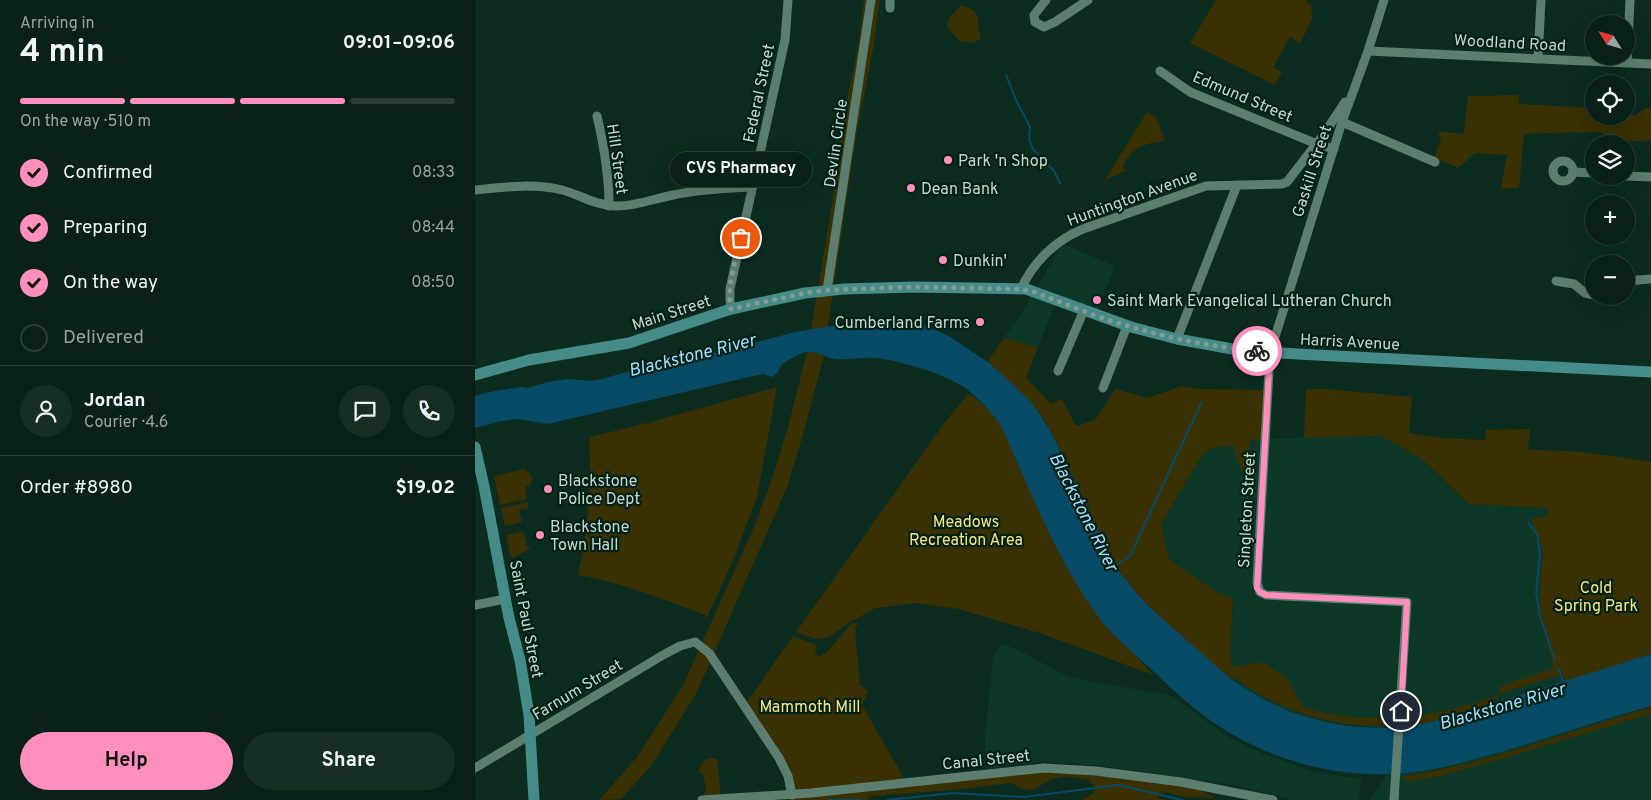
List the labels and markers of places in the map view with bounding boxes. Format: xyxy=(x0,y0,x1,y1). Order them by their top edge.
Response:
place label: Park 'n Shop xyxy=(958,152,1048,172)
callout: CVS Pharmacy xyxy=(670,153,812,188)
marker: Park 'n Shop xyxy=(942,154,954,166)
place label: Dean Bank xyxy=(921,180,998,200)
marker: Dean Bank xyxy=(905,182,917,194)
pin xyxy=(720,217,762,259)
place label: Dunkin' xyxy=(953,252,1007,272)
marker: Dunkin' xyxy=(937,254,949,266)
place label: Saint Mark Evangelical Lutheran Church xyxy=(1107,292,1392,312)
marker: Saint Mark Evangelical Lutheran Church xyxy=(1091,294,1103,306)
place label: Cumberland Farms xyxy=(834,314,970,334)
marker: Cumberland Farms xyxy=(974,316,986,328)
place label: Blackstone Police Dept xyxy=(558,472,640,510)
marker: Blackstone Police Dept xyxy=(542,483,554,495)
place label: Blackstone Town Hall xyxy=(550,518,629,556)
marker: Blackstone Town Hall xyxy=(534,529,546,541)
pin xyxy=(1380,690,1422,732)

